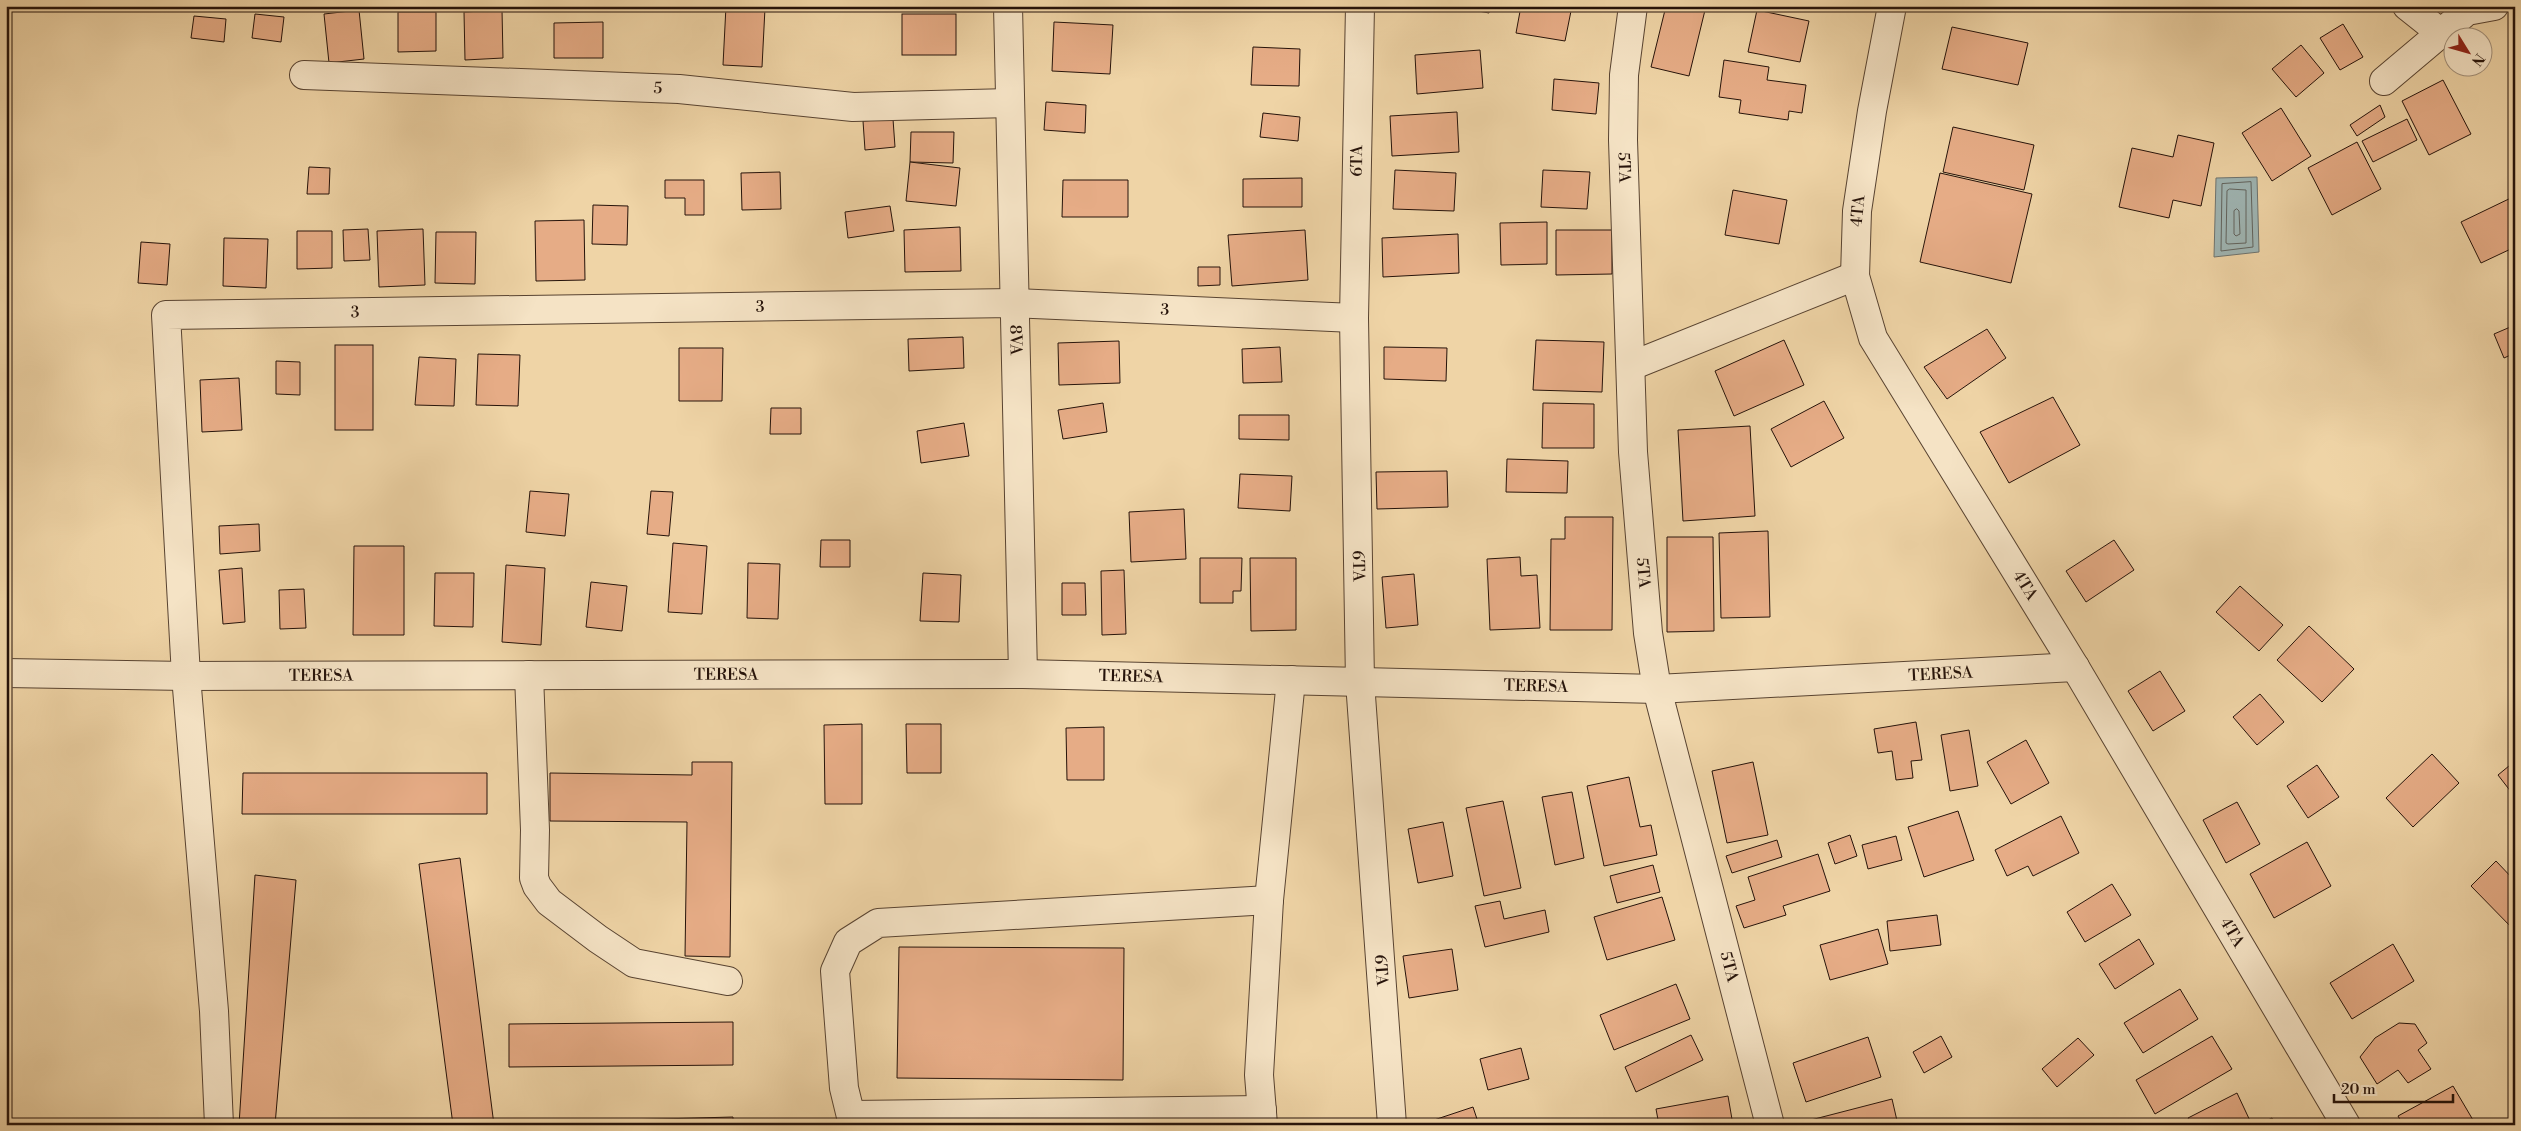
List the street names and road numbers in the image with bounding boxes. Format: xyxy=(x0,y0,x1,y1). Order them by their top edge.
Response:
street label: 5 xyxy=(653,78,663,98)
street label: 6TA xyxy=(1347,144,1367,177)
street label: 5TA xyxy=(1613,152,1634,184)
street label: 4TA xyxy=(1847,193,1869,228)
street label: 3 xyxy=(756,297,765,317)
street label: 3 xyxy=(1160,299,1170,320)
street label: 3 xyxy=(351,302,360,322)
street label: 8VA xyxy=(1005,324,1026,356)
street label: 6TA xyxy=(1348,550,1368,583)
street label: 5TA xyxy=(1632,557,1654,590)
street label: 4TA xyxy=(2008,567,2042,605)
street label: TERESA xyxy=(1908,662,1974,686)
street label: TERESA xyxy=(694,665,759,685)
street label: TERESA xyxy=(289,666,354,686)
street label: TERESA xyxy=(1098,666,1164,687)
street label: TERESA xyxy=(1503,675,1569,697)
street label: 4TA xyxy=(2215,914,2249,952)
street label: 5TA xyxy=(1715,949,1743,985)
street label: 6TA xyxy=(1370,954,1392,988)

